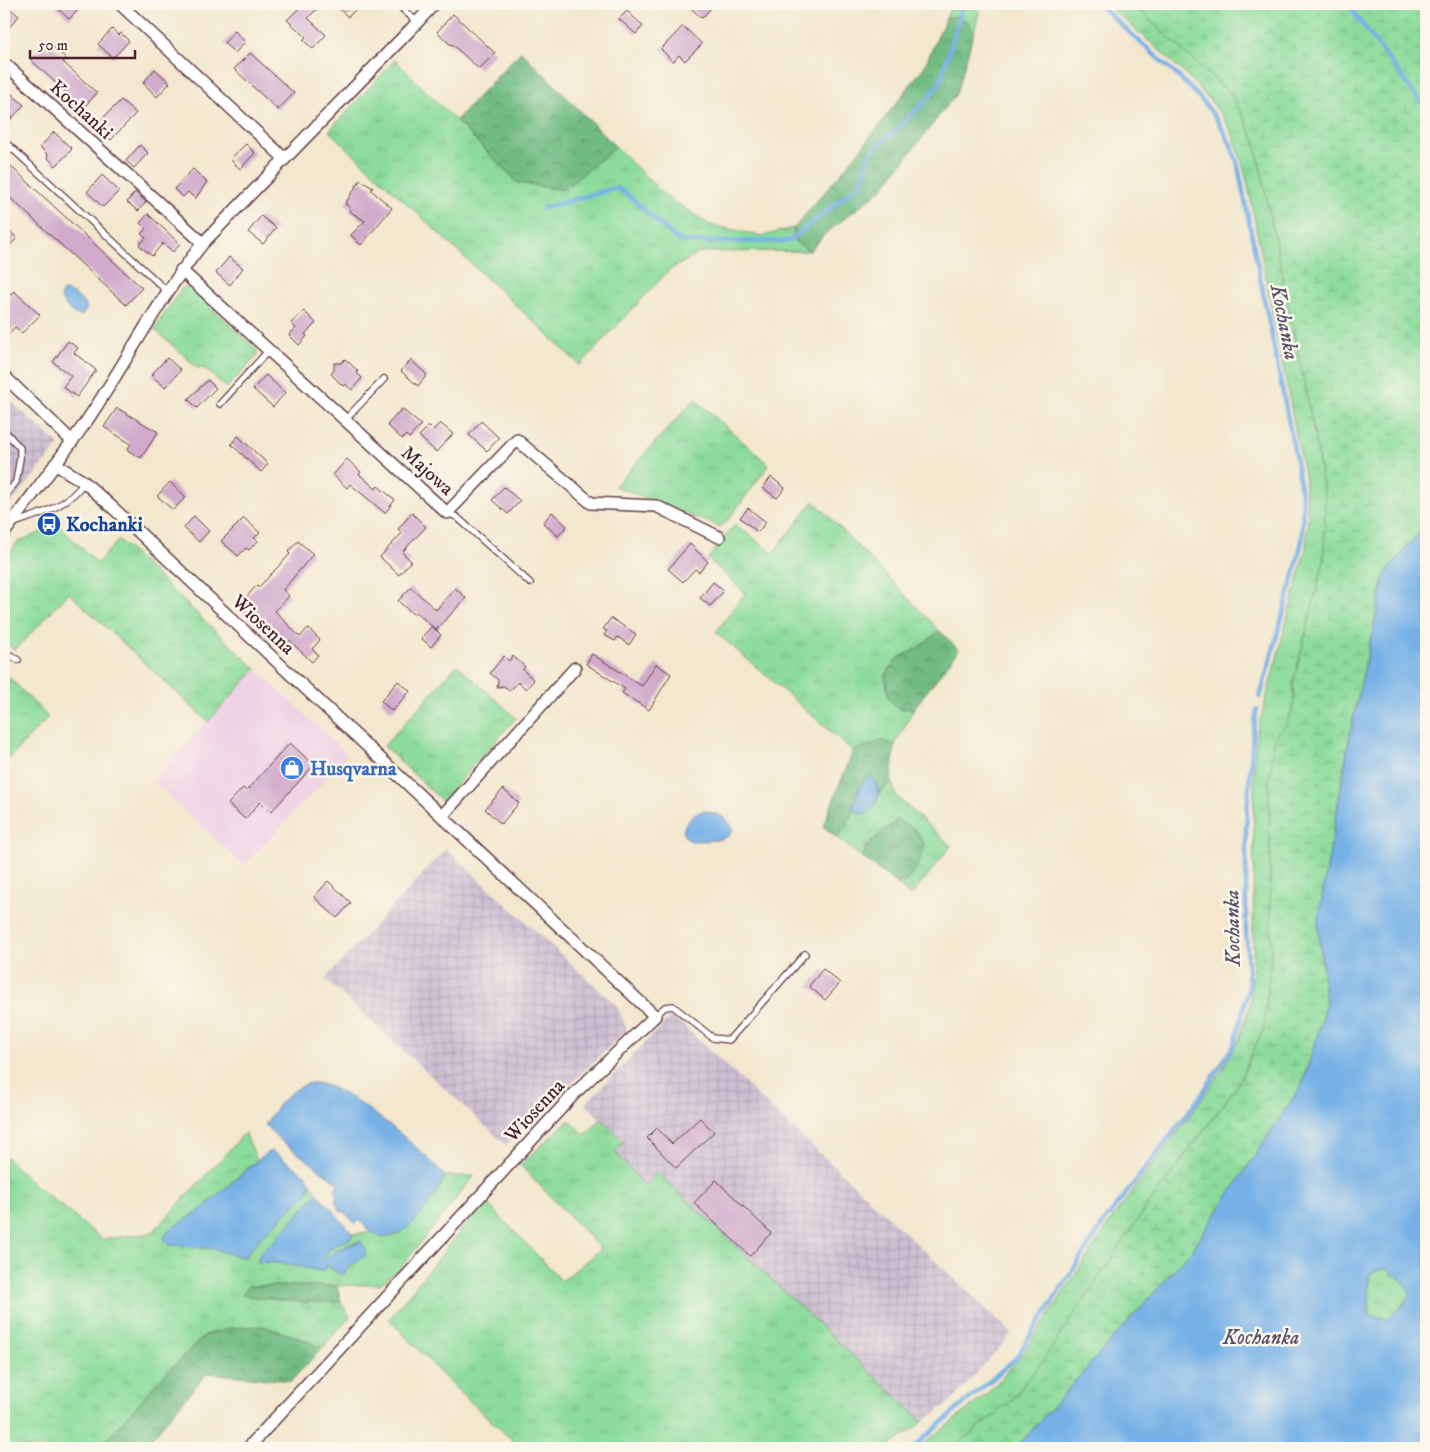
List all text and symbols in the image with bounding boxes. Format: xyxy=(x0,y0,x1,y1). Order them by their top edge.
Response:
scale bar xyxy=(30,28,135,60)
text: 50 m xyxy=(38,36,68,55)
street label: Kochanki xyxy=(44,75,118,145)
water label: Kochanka xyxy=(1264,281,1304,362)
street label: Majowa xyxy=(395,441,459,502)
bus stop icon: Kochanki xyxy=(36,511,62,537)
place label: Kochanki xyxy=(66,513,143,538)
street label: Wiosenna xyxy=(225,589,300,661)
shop icon: Husqvarna xyxy=(279,755,305,781)
place label: Husqvarna xyxy=(310,757,397,782)
water label: Kochanka xyxy=(1219,889,1247,968)
street label: Wiosenna xyxy=(499,1074,571,1149)
water label: Kochanka xyxy=(1222,1325,1299,1351)

